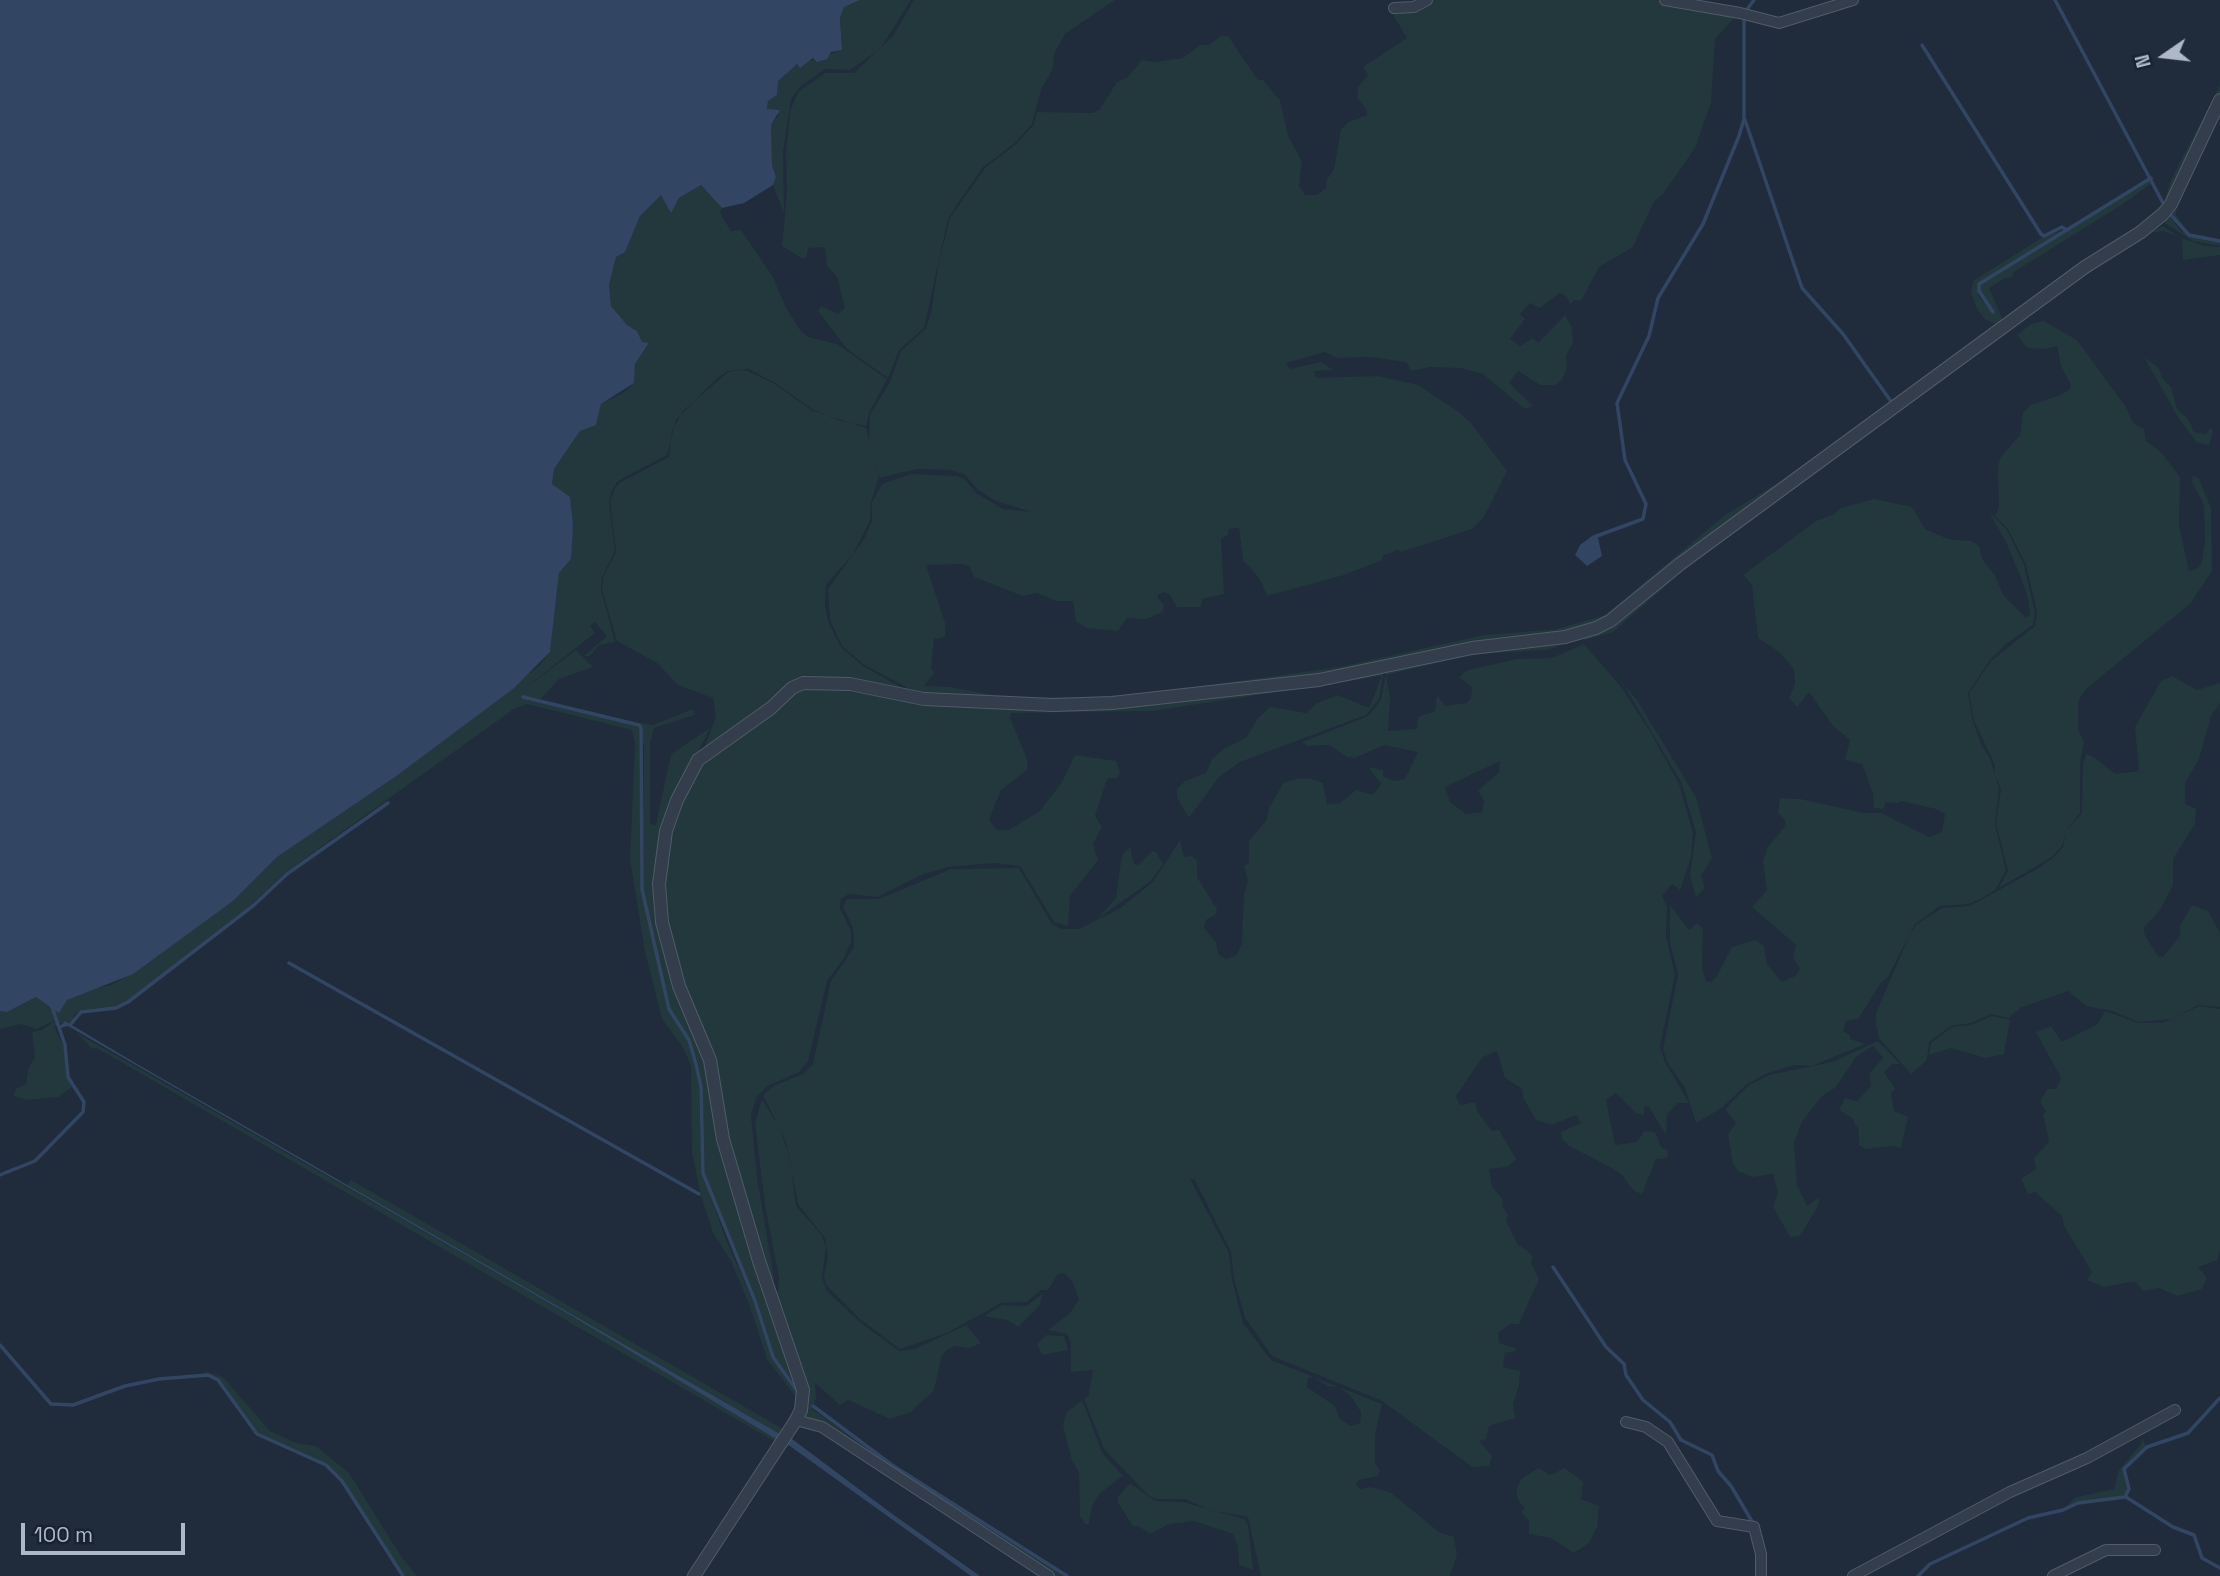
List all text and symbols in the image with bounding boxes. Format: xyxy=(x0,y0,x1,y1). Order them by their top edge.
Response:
north arrow xyxy=(2129,21,2199,91)
text: N xyxy=(2129,52,2157,70)
scale bar xyxy=(24,1510,189,1554)
text: 100 m xyxy=(34,1521,93,1548)

